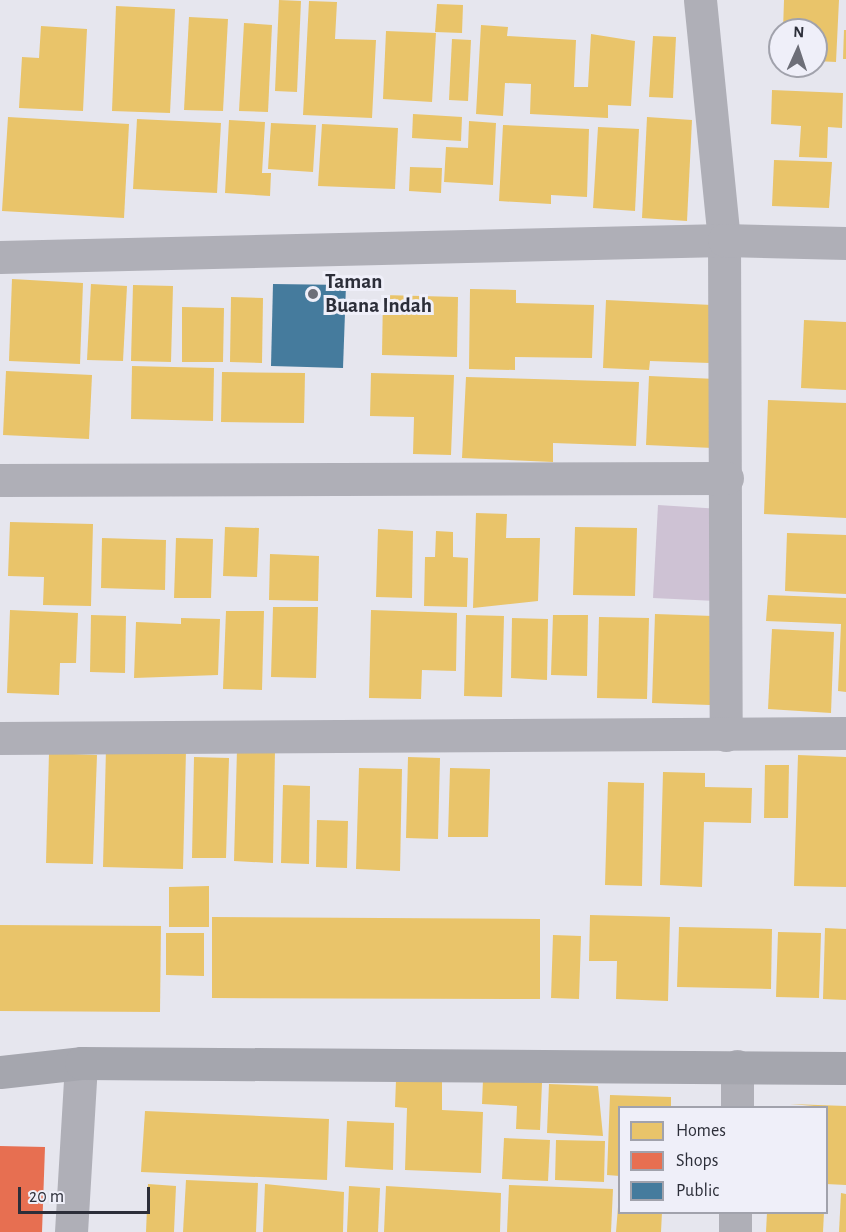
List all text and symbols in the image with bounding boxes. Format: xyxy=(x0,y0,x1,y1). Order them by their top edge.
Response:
north arrow xyxy=(768,18,828,78)
text: N xyxy=(793,24,805,40)
place label: Taman Buana Indah xyxy=(325,269,432,319)
marker: Taman Buana Indah xyxy=(306,287,320,301)
legend xyxy=(618,1106,828,1214)
text: Homes xyxy=(676,1122,726,1140)
text: Shops xyxy=(676,1152,718,1170)
scale bar xyxy=(21,1175,153,1213)
text: Public xyxy=(676,1182,719,1200)
text: 20 m xyxy=(29,1188,64,1206)

